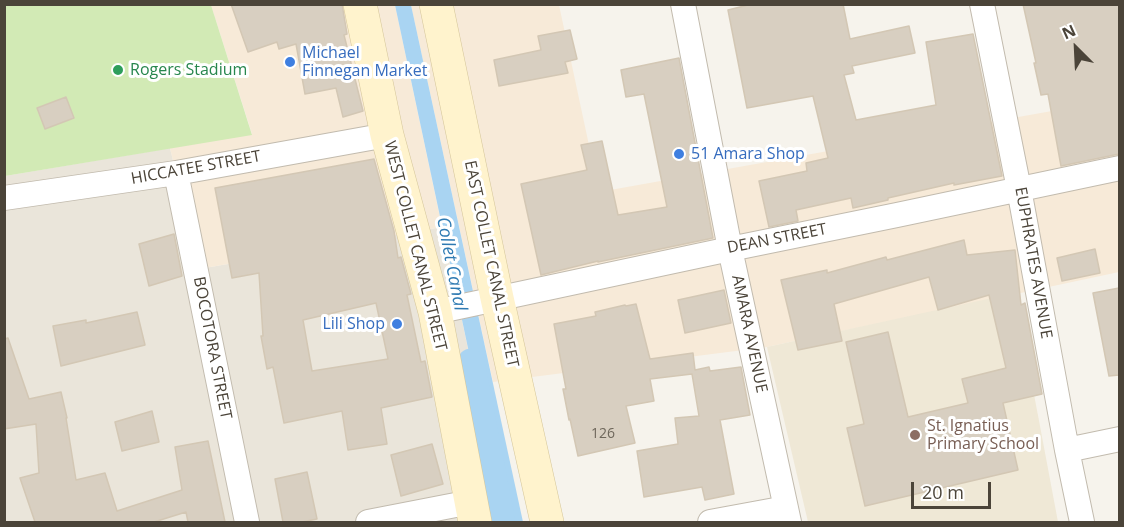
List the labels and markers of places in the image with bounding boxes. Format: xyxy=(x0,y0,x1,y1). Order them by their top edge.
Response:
place label: Michael Finnegan Market xyxy=(302,43,427,81)
marker: Michael Finnegan Market xyxy=(283,55,297,69)
place label: Rogers Stadium xyxy=(130,60,247,80)
marker: Rogers Stadium xyxy=(111,63,125,77)
place label: 51 Amara Shop xyxy=(691,144,805,164)
marker: 51 Amara Shop xyxy=(672,147,686,161)
place label: Lili Shop xyxy=(322,314,385,334)
marker: Lili Shop xyxy=(390,317,404,331)
place label: St. Ignatius Primary School xyxy=(927,416,1039,454)
marker: St. Ignatius Primary School xyxy=(908,428,922,442)

